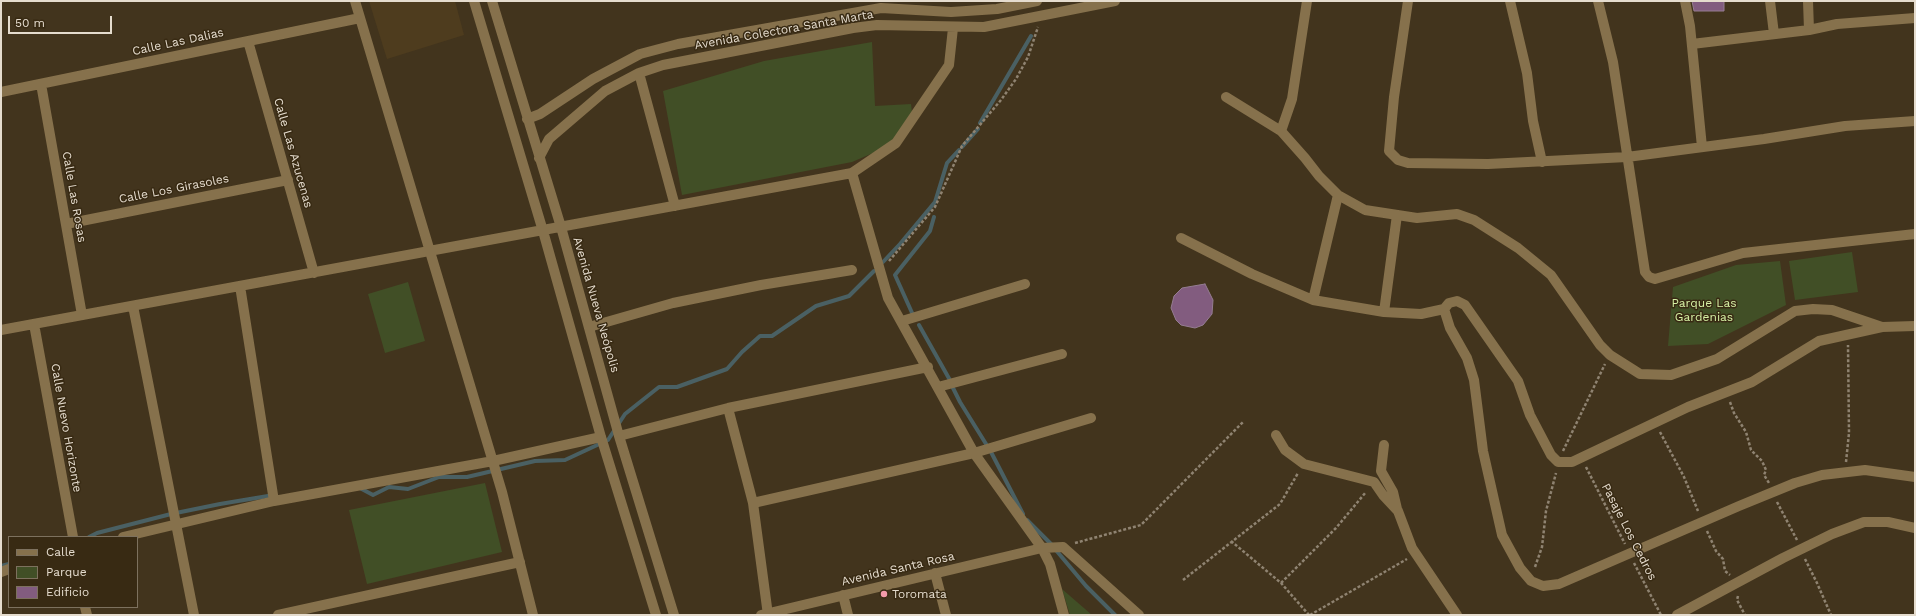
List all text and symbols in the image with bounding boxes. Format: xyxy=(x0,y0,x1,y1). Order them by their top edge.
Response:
street label: Avenida Colectora Santa Marta xyxy=(694,7,874,53)
scale bar xyxy=(10,8,114,34)
text: 50 m xyxy=(15,16,45,30)
street label: Calle Las Dalias xyxy=(131,25,225,59)
street label: Calle Las Azucenas xyxy=(270,96,316,210)
street label: Calle Las Rosas xyxy=(59,150,89,244)
street label: Calle Los Girasoles xyxy=(118,171,230,207)
street label: Avenida Nueva Neópolis xyxy=(570,236,622,374)
park label: Parque Las Gardenias xyxy=(1671,296,1737,324)
street label: Calle Nuevo Horizonte xyxy=(48,362,84,494)
street label: Pasaje Los Cedros xyxy=(1598,481,1660,583)
legend xyxy=(8,536,138,608)
text: Calle xyxy=(46,545,75,559)
street label: Avenida Santa Rosa xyxy=(840,549,956,589)
text: Parque xyxy=(46,565,87,579)
text: Edificio xyxy=(46,585,89,599)
place label: Toromata xyxy=(892,587,947,601)
marker: Toromata xyxy=(879,589,889,599)

